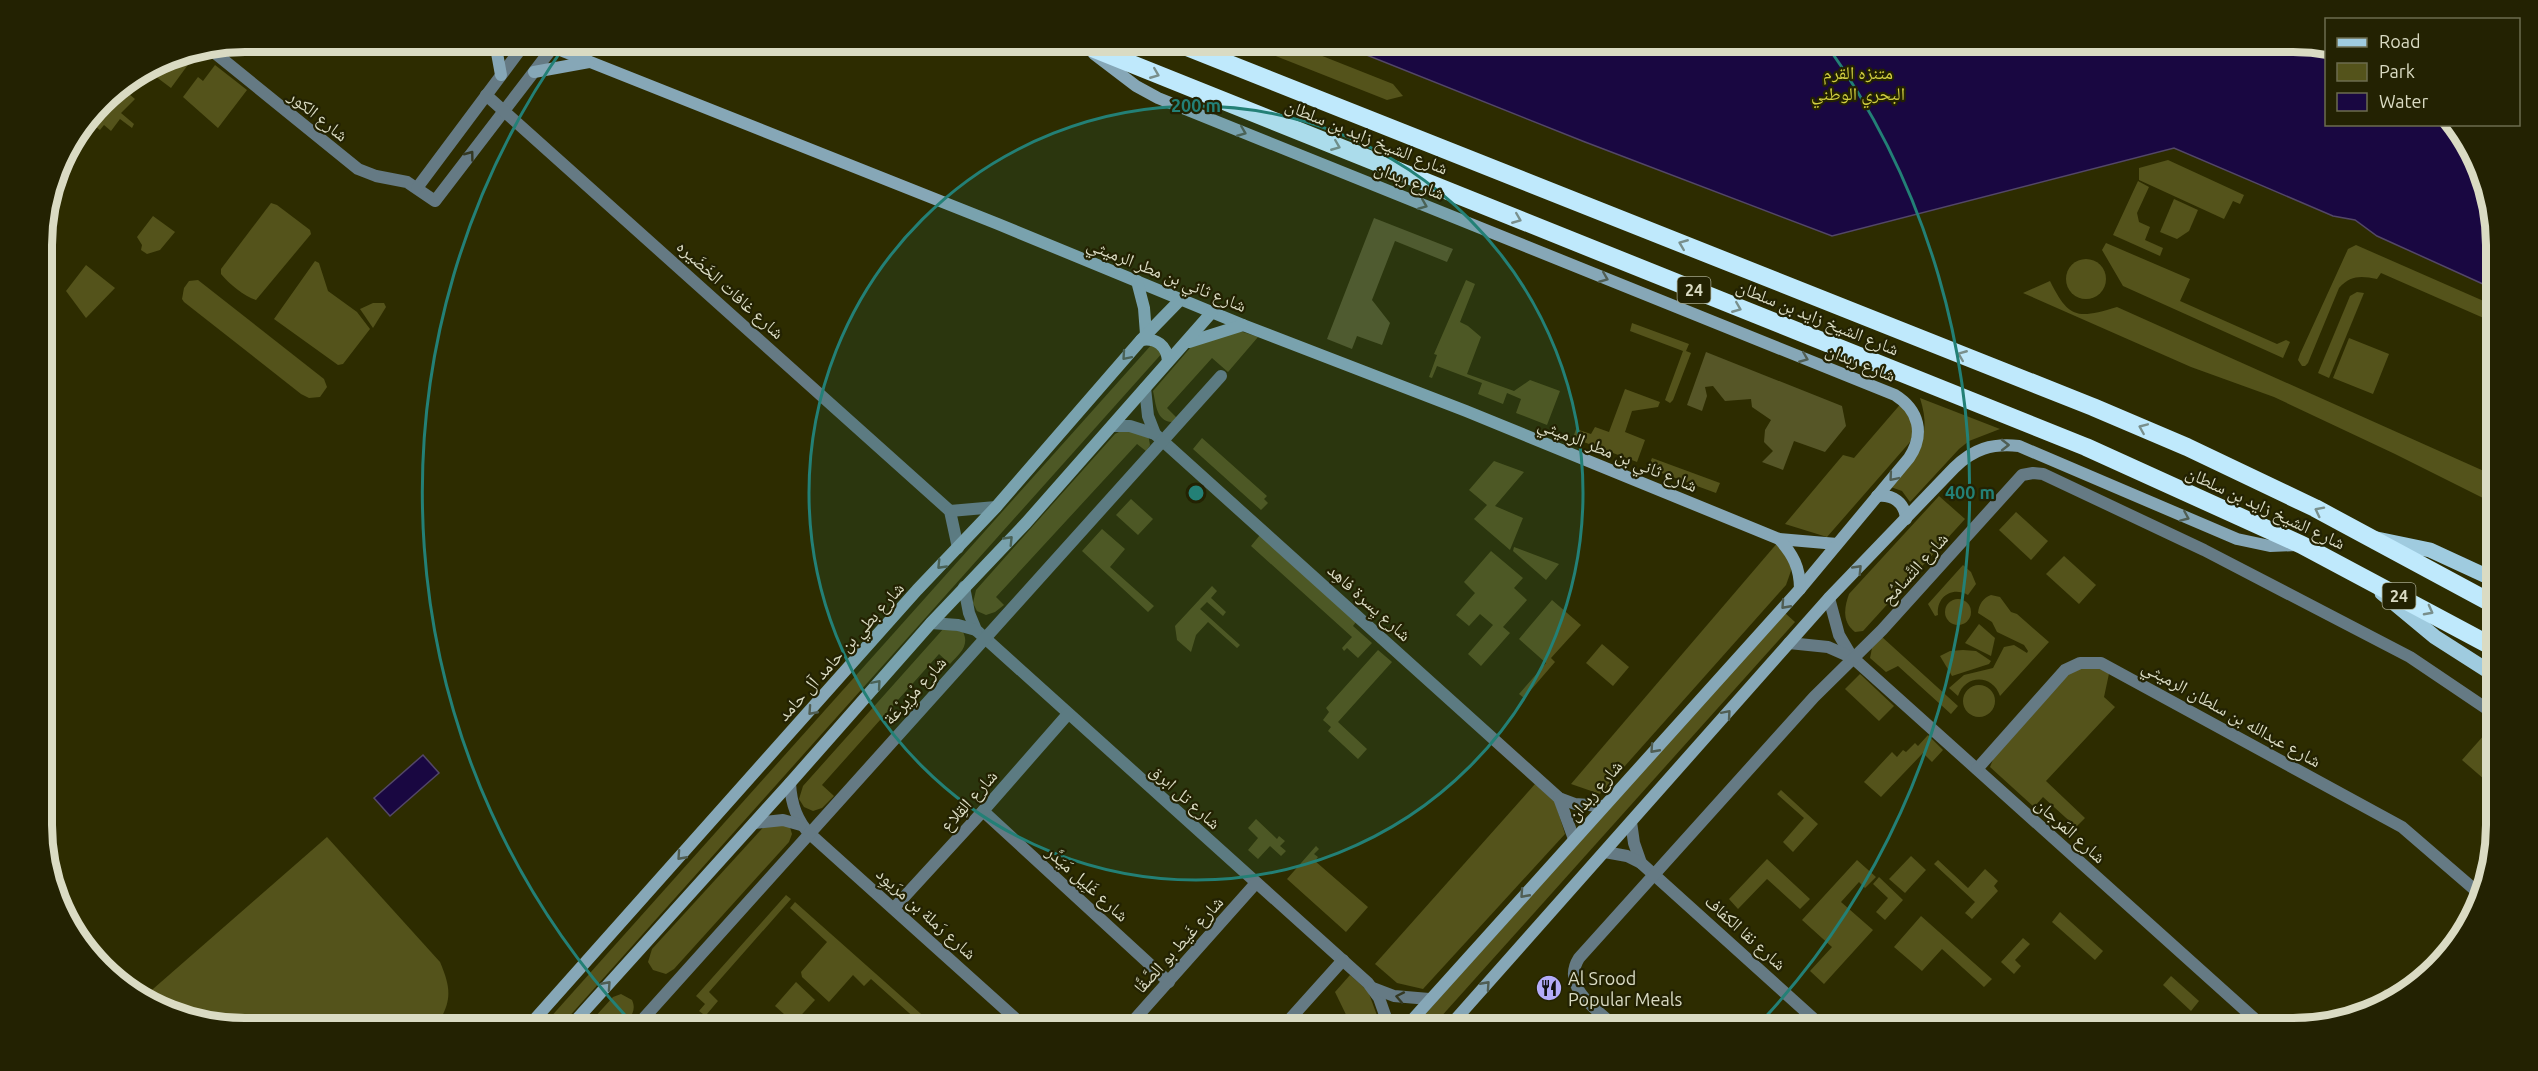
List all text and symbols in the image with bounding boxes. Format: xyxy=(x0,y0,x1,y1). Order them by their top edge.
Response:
legend xyxy=(2325,18,2520,126)
text: Road xyxy=(2379,31,2421,51)
text: Park xyxy=(2379,61,2415,81)
park label: متنزه القرم البحري الوطني xyxy=(1811,62,1905,109)
one-way arrow xyxy=(1149,67,1160,79)
street label: شارع الكور xyxy=(283,85,353,146)
text: Water xyxy=(2379,91,2429,111)
street label: شارع الشيخ زايد بن سلطان xyxy=(1282,94,1451,181)
text: 200 m xyxy=(1171,95,1221,115)
one-way arrow xyxy=(1236,125,1247,137)
one-way arrow xyxy=(1331,139,1341,152)
one-way arrow xyxy=(463,151,474,162)
street label: شارع ربدان xyxy=(1371,157,1448,205)
one-way arrow xyxy=(1417,198,1428,210)
one-way arrow xyxy=(1511,212,1522,224)
street label: شارع ثاني بن مطر الرميثي xyxy=(1082,233,1250,320)
street label: شارع غافات الخَضَيره xyxy=(672,236,789,344)
one-way arrow xyxy=(1678,239,1689,252)
one-way arrow xyxy=(1598,271,1609,283)
street label: شارع الشيخ زايد بن سلطان xyxy=(1733,275,1902,362)
road number: 24 xyxy=(1678,277,1710,303)
one-way arrow xyxy=(1731,301,1742,313)
street label: شارع ربدان xyxy=(1822,339,1899,387)
one-way arrow xyxy=(1122,350,1133,360)
one-way arrow xyxy=(1957,350,1968,362)
one-way arrow xyxy=(1798,351,1809,363)
street label: شارع ثاني بن مطر الرميثي xyxy=(1533,413,1701,500)
one-way arrow xyxy=(2138,423,2149,435)
one-way arrow xyxy=(2001,439,2010,452)
street label: شارع الشيخ زايد بن سلطان xyxy=(2182,461,2349,555)
one-way arrow xyxy=(1890,470,1901,481)
text: 400 m xyxy=(1945,482,1995,502)
centre of rings xyxy=(1186,483,1206,503)
one-way arrow xyxy=(2315,506,2326,518)
one-way arrow xyxy=(2179,510,2190,522)
street label: شارع التَّسامُح xyxy=(1877,528,1954,610)
one-way arrow xyxy=(1002,536,1013,547)
one-way arrow xyxy=(938,558,949,569)
street label: شارع يِسرة فاهِد xyxy=(1322,559,1416,647)
one-way arrow xyxy=(1850,566,1861,577)
street label: شارع بطي بن حامد آل حامد xyxy=(773,578,912,728)
road number: 24 xyxy=(2382,583,2416,609)
one-way arrow xyxy=(1781,598,1792,608)
one-way arrow xyxy=(2422,604,2433,615)
street label: شارع مْزِيرْعَة xyxy=(878,652,953,731)
street label: شارع عبدالله بن سلطان الرميثي xyxy=(2136,655,2325,775)
one-way arrow xyxy=(870,679,881,690)
one-way arrow xyxy=(808,704,819,715)
one-way arrow xyxy=(1720,710,1731,721)
one-way arrow xyxy=(1650,742,1661,753)
street label: شارع ربدان xyxy=(1562,756,1627,826)
street label: شارع تل ابرق xyxy=(1145,759,1225,834)
street label: شارع القِلاع xyxy=(935,765,1002,836)
street label: شارع المَرجان xyxy=(2030,793,2110,868)
street label: شارع غَلِيل مَيَدَّر xyxy=(1041,840,1133,926)
one-way arrow xyxy=(677,849,688,859)
street label: شارع رَملة بن مرَيوِد xyxy=(870,863,981,966)
one-way arrow xyxy=(1520,888,1531,898)
street label: شارع نقا الكفاف xyxy=(1700,890,1791,975)
street label: شارع غَيط بو الصَّقَّا xyxy=(1129,892,1228,998)
place label: Al Srood Popular Meals xyxy=(1568,968,1682,1009)
restaurant icon: Al Srood Popular Meals xyxy=(1534,973,1564,1003)
one-way arrow xyxy=(1479,981,1490,992)
one-way arrow xyxy=(600,982,611,993)
one-way arrow xyxy=(1396,991,1406,1004)

